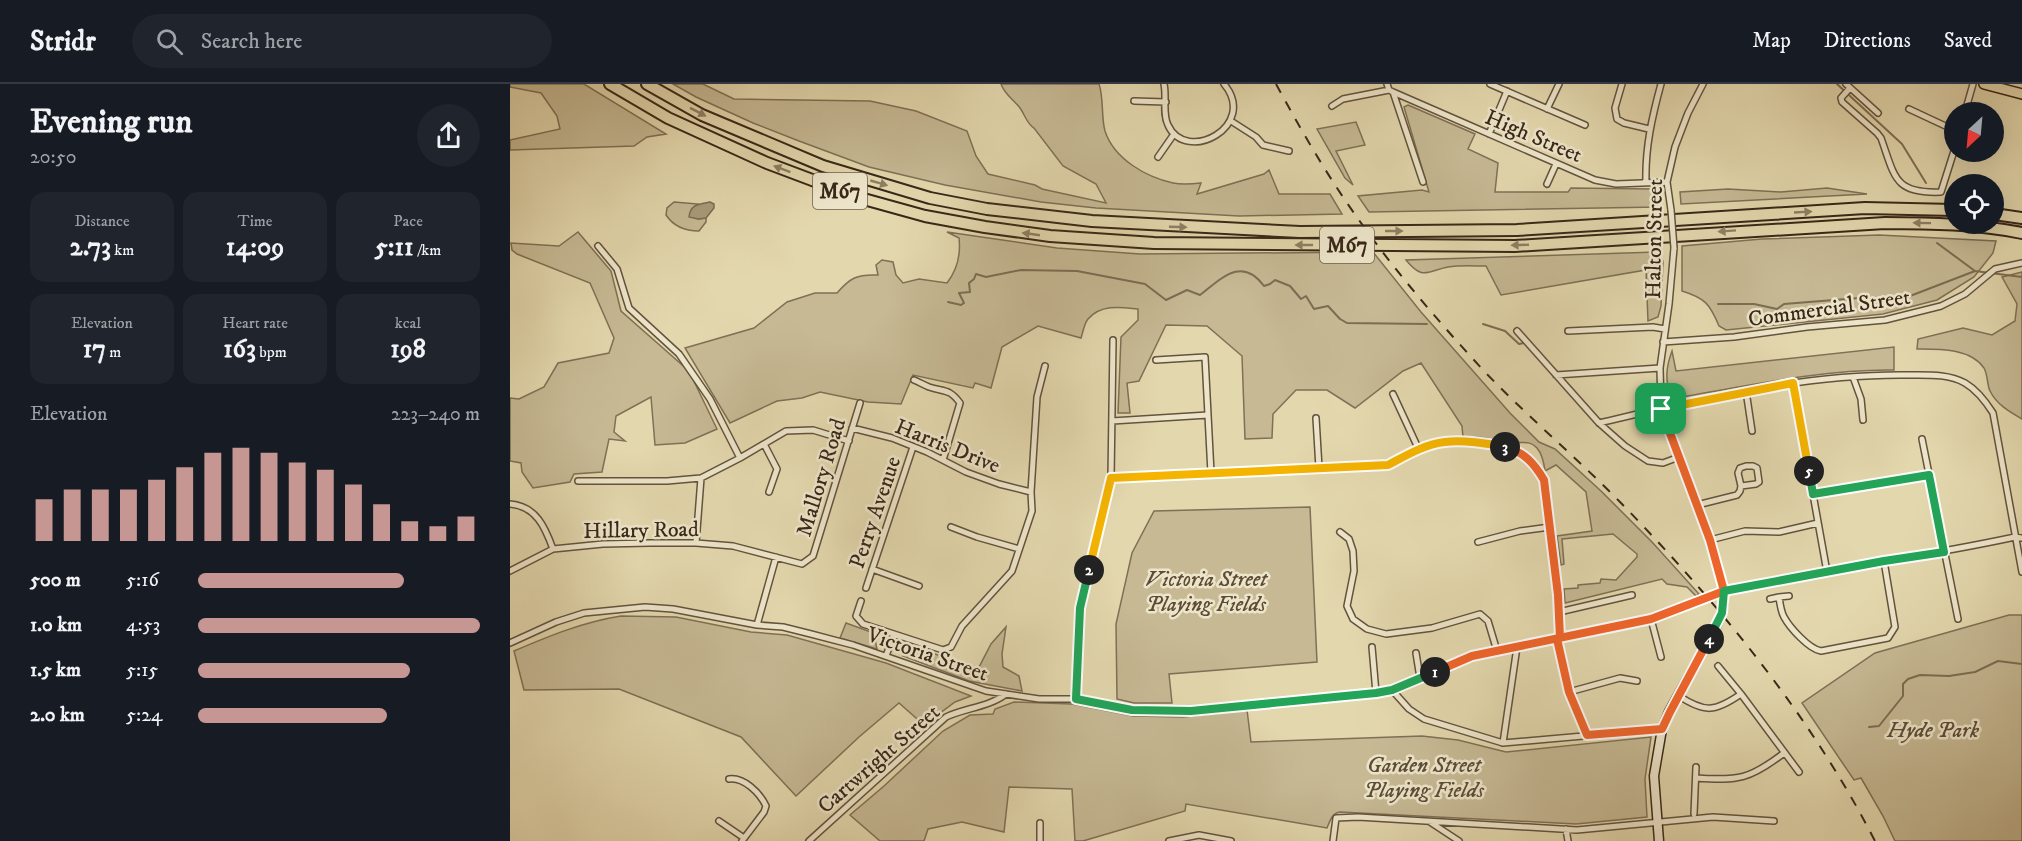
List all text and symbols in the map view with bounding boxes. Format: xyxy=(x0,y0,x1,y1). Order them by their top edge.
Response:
search box xyxy=(132,14,552,68)
text: Stridr xyxy=(30,24,96,59)
icon: search xyxy=(153,25,186,58)
text: Search here xyxy=(201,28,302,55)
text: Map xyxy=(1752,28,1791,54)
text: Directions xyxy=(1824,28,1911,54)
text: Saved xyxy=(1944,28,1992,54)
text: Evening run xyxy=(30,102,192,143)
north arrow xyxy=(1944,102,2004,162)
map controls xyxy=(1944,102,2004,234)
button: share xyxy=(417,104,480,167)
street label: High Street xyxy=(1481,104,1586,169)
one-way arrow xyxy=(690,107,707,117)
text: 20:50 xyxy=(30,145,77,170)
one-way arrow xyxy=(773,163,791,173)
road number: M67 xyxy=(813,173,867,209)
button: locate xyxy=(1944,174,2004,234)
one-way arrow xyxy=(870,179,888,188)
street label: Halton Street xyxy=(1640,179,1669,299)
one-way arrow xyxy=(1794,207,1813,216)
text: Distance xyxy=(74,211,130,231)
text: Time xyxy=(238,211,272,231)
text: Pace xyxy=(393,211,423,231)
one-way arrow xyxy=(1913,219,1932,228)
one-way arrow xyxy=(1169,222,1188,231)
one-way arrow xyxy=(1385,226,1404,236)
road number: M67 xyxy=(1320,227,1374,263)
one-way arrow xyxy=(1718,227,1737,236)
one-way arrow xyxy=(1021,229,1040,238)
text: 2.73 xyxy=(70,231,111,264)
text: 14:09 xyxy=(226,231,284,264)
text: 5:11 xyxy=(375,231,414,264)
text: km xyxy=(111,240,134,260)
text: /km xyxy=(414,240,441,260)
one-way arrow xyxy=(1295,240,1314,250)
one-way arrow xyxy=(1511,241,1530,250)
street label: Commercial Street xyxy=(1746,284,1912,333)
text: Elevation xyxy=(71,313,133,333)
text: Heart rate xyxy=(222,313,288,333)
text: kcal xyxy=(395,313,421,333)
text: 17 xyxy=(83,333,106,366)
text: 163 xyxy=(223,333,256,366)
text: 198 xyxy=(390,333,426,366)
text: m xyxy=(106,342,121,362)
text: bpm xyxy=(256,342,287,362)
pin xyxy=(1635,383,1686,434)
icon: arrive xyxy=(1644,392,1677,425)
text: Elevation xyxy=(30,402,107,427)
text: 223–240 m xyxy=(391,402,480,427)
street label: Harris Drive xyxy=(891,413,1004,480)
street label: Mallory Road xyxy=(791,415,852,540)
pin: 3 xyxy=(1490,432,1520,462)
text: 3 xyxy=(1502,437,1508,457)
street label: Perry Avenue xyxy=(844,453,907,572)
pin: 5 xyxy=(1794,456,1824,486)
text: 5 xyxy=(1805,461,1813,481)
street label: Hillary Road xyxy=(583,516,699,545)
pin: 2 xyxy=(1074,555,1104,585)
text: 2 xyxy=(1085,560,1093,580)
park label: Victoria Street Playing Fields xyxy=(1145,566,1268,618)
text: 500 m xyxy=(30,568,81,593)
text: 5:16 xyxy=(126,568,159,593)
text: 1.0 km xyxy=(30,613,82,638)
text: 4:53 xyxy=(126,613,160,638)
street label: Victoria Street xyxy=(862,621,992,688)
pin: 4 xyxy=(1694,624,1724,654)
text: 4 xyxy=(1704,629,1714,649)
pin: 1 xyxy=(1420,657,1450,687)
text: 1.5 km xyxy=(30,658,81,683)
text: 5:15 xyxy=(126,658,158,683)
text: 1 xyxy=(1432,662,1438,682)
street label: Cartwright Street xyxy=(812,699,946,820)
text: 2.0 km xyxy=(30,703,85,728)
text: 5:24 xyxy=(126,703,163,728)
park label: Hyde Park xyxy=(1886,717,1980,744)
park label: Garden Street Playing Fields xyxy=(1364,752,1485,804)

